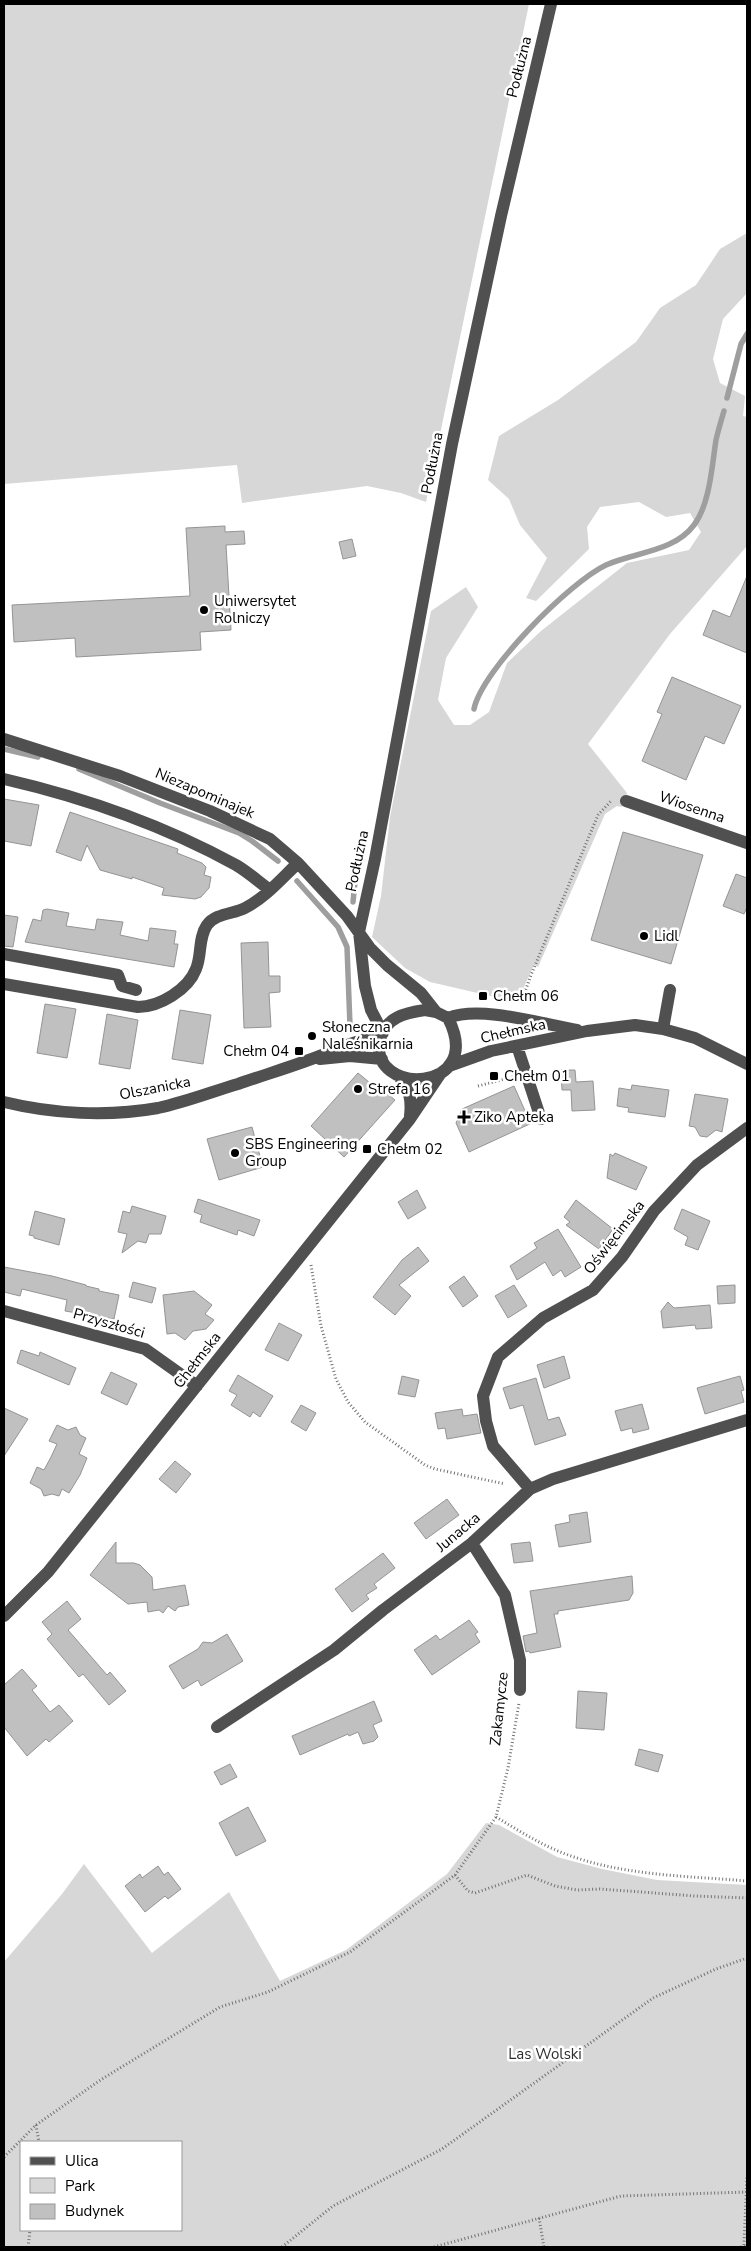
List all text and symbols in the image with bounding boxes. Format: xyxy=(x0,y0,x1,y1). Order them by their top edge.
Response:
street label: Podłużna xyxy=(502,34,536,100)
street label: Podłużna xyxy=(416,430,448,496)
place label: Uniwersytet Rolniczy xyxy=(214,591,297,628)
marker: Uniwersytet Rolniczy xyxy=(198,604,210,616)
street label: Niezapominajek xyxy=(152,763,258,823)
street label: Wiosenna xyxy=(656,786,728,828)
street label: Podłużna xyxy=(341,828,373,894)
place label: Lidl xyxy=(654,926,679,946)
marker: Lidl xyxy=(638,930,650,942)
place label: Chełm 06 xyxy=(493,986,559,1006)
marker: Chełm 06 xyxy=(477,990,489,1002)
street label: Chełmska xyxy=(478,1014,548,1048)
place label: Słoneczna Naleśnikarnia xyxy=(322,1017,413,1054)
marker: Słoneczna Naleśnikarnia xyxy=(306,1030,318,1042)
place label: Chełm 04 xyxy=(223,1041,289,1061)
marker: Chełm 04 xyxy=(293,1045,305,1057)
place label: Chełm 01 xyxy=(504,1066,570,1086)
marker: Chełm 01 xyxy=(488,1070,500,1082)
street label: Olszanicka xyxy=(118,1071,192,1105)
place label: Strefa 16 xyxy=(368,1079,430,1099)
marker: Strefa 16 xyxy=(352,1083,364,1095)
place label: Ziko Apteka xyxy=(474,1107,554,1127)
marker: Ziko Apteka xyxy=(458,1111,470,1123)
place label: SBS Engineering Group xyxy=(245,1134,358,1171)
place label: Chełm 02 xyxy=(377,1139,443,1159)
marker: Chełm 02 xyxy=(361,1143,373,1155)
marker: SBS Engineering Group xyxy=(229,1147,241,1159)
street label: Oświęcimska xyxy=(579,1196,649,1278)
street label: Przyszłości xyxy=(71,1303,147,1343)
street label: Chełmska xyxy=(169,1328,225,1392)
street label: Junacka xyxy=(431,1508,484,1557)
street label: Zakamycze xyxy=(485,1671,513,1747)
park label: Las Wolski xyxy=(508,2044,582,2064)
legend xyxy=(20,2141,182,2231)
text: Ulica xyxy=(65,2151,99,2171)
text: Park xyxy=(65,2176,95,2196)
text: Budynek xyxy=(65,2201,125,2221)

